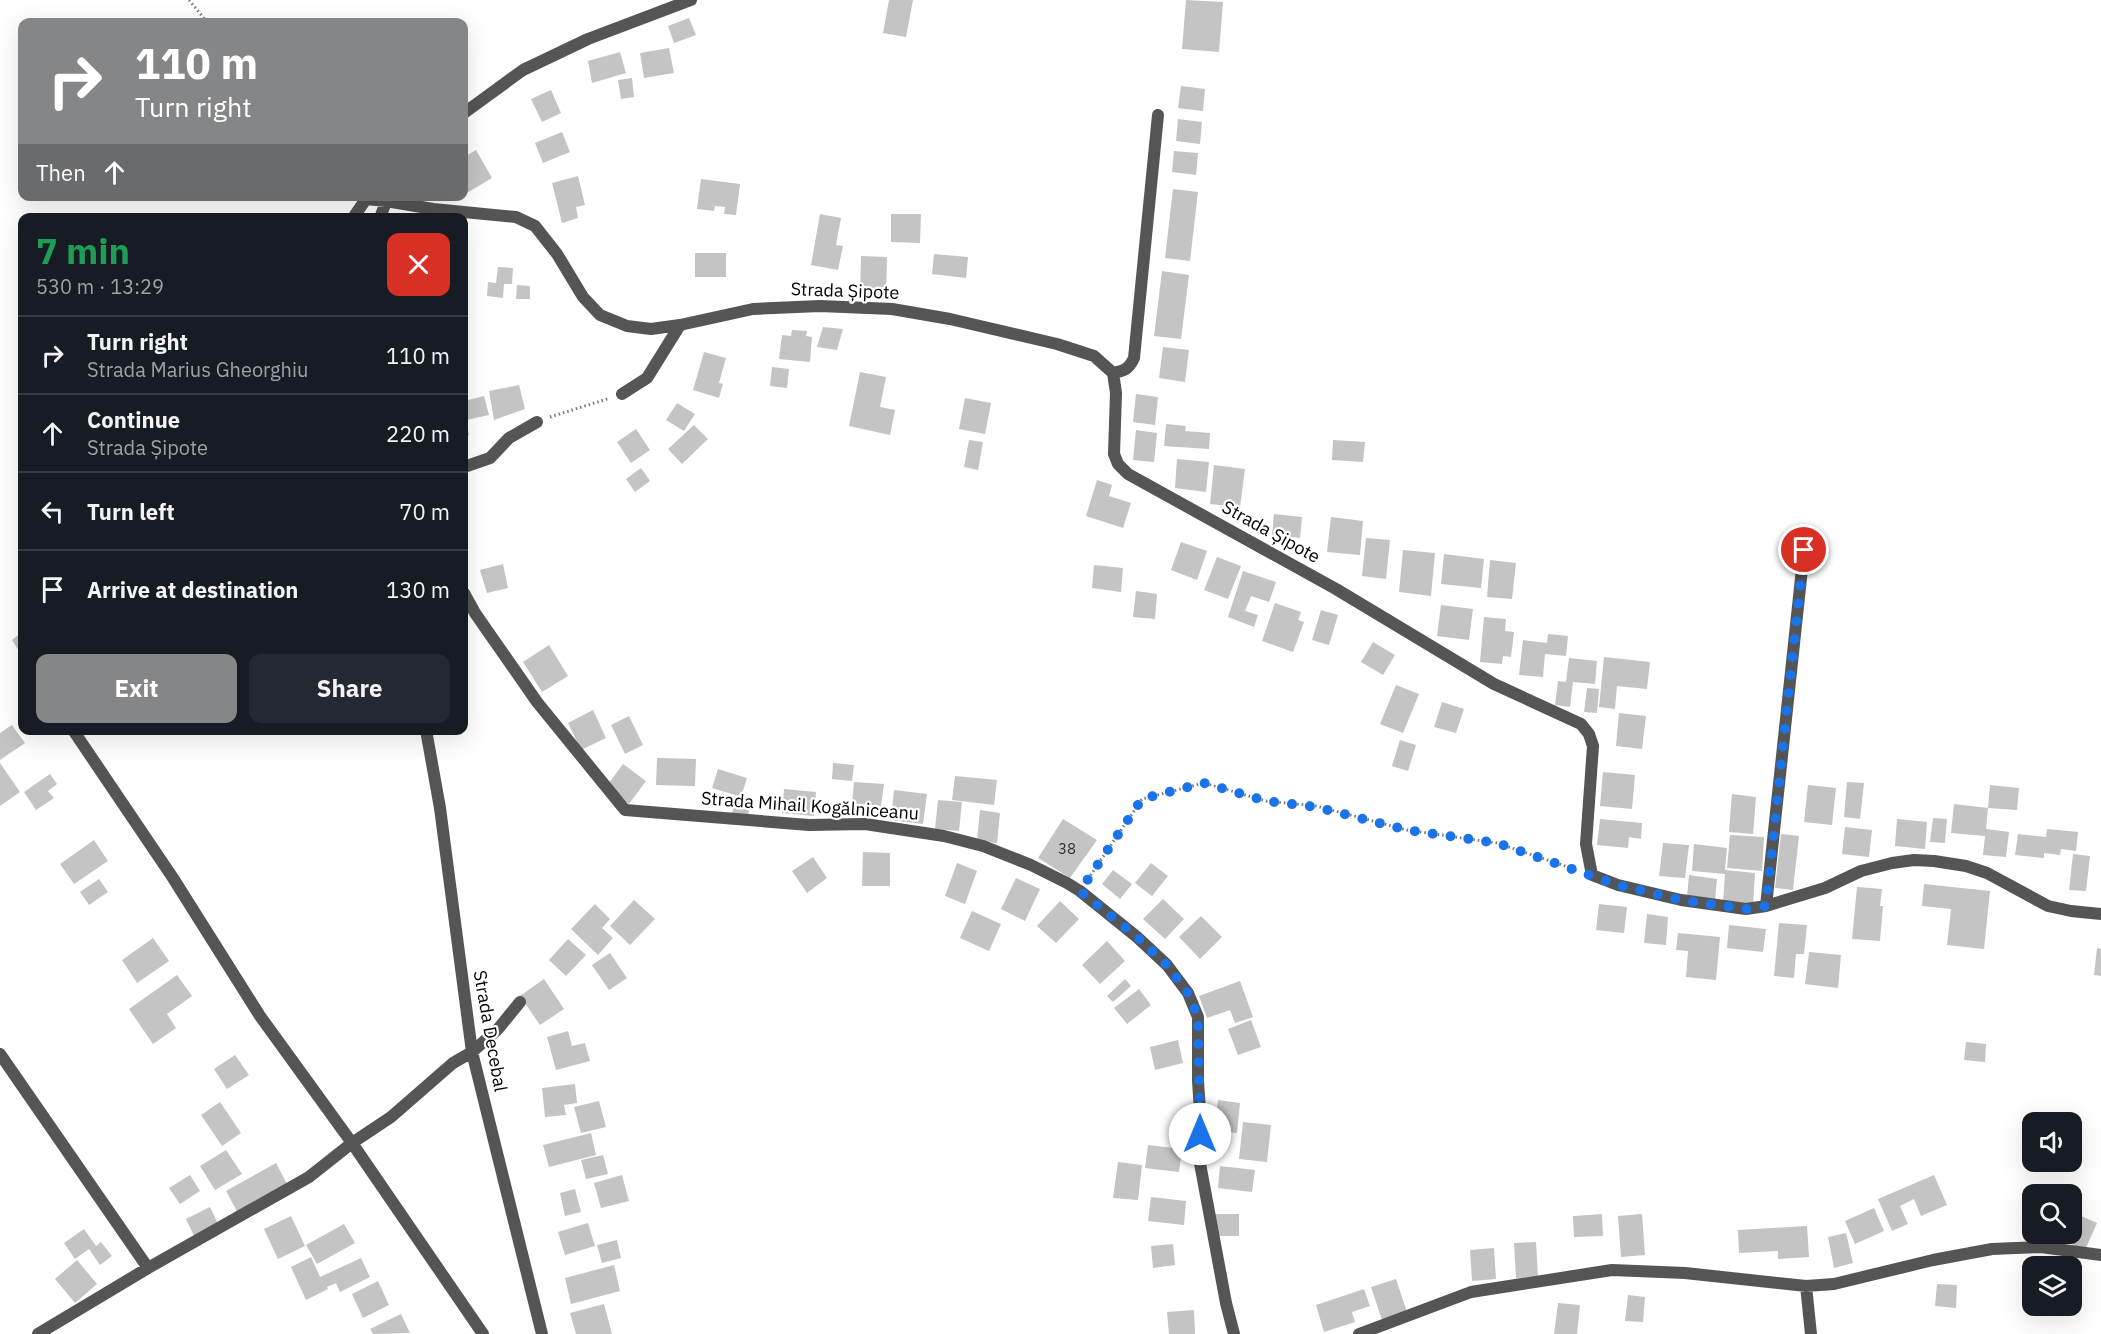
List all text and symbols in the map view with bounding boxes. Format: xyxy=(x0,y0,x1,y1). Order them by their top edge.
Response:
text: 110 m xyxy=(135,36,258,91)
icon: right xyxy=(36,42,114,120)
text: Turn right xyxy=(135,89,252,124)
icon: ahead xyxy=(98,156,131,189)
text: Then xyxy=(36,158,86,187)
text: 7 min xyxy=(36,227,130,274)
button: close xyxy=(387,233,450,296)
text: 530 m · 13:29 xyxy=(36,273,164,300)
street label: Strada Șipote xyxy=(790,277,900,304)
text: Turn right xyxy=(87,327,188,356)
icon: right xyxy=(36,339,69,372)
text: 110 m xyxy=(386,341,450,370)
text: Strada Marius Gheorghiu xyxy=(87,356,308,383)
text: Continue xyxy=(87,405,180,434)
icon: ahead xyxy=(36,417,69,450)
text: 220 m xyxy=(386,419,450,448)
text: Strada Șipote xyxy=(87,434,208,461)
icon: left xyxy=(36,495,69,528)
street label: Strada Șipote xyxy=(1218,495,1325,568)
text: Turn left xyxy=(87,497,175,526)
text: 70 m xyxy=(399,497,450,526)
pin xyxy=(1778,524,1829,575)
icon: arrive xyxy=(1787,533,1820,566)
icon: arrive xyxy=(36,573,69,606)
text: Arrive at destination xyxy=(87,575,298,604)
text: 130 m xyxy=(386,575,450,604)
button: Exit xyxy=(36,654,237,723)
button: Share xyxy=(249,654,450,723)
street label: Strada Mihail Kogălniceanu xyxy=(700,786,920,825)
house number: 38 xyxy=(1058,839,1076,858)
street label: Strada Decebal xyxy=(468,968,513,1094)
position arrow xyxy=(1168,1102,1232,1166)
map controls xyxy=(2022,1112,2082,1316)
button: sound xyxy=(2022,1112,2082,1172)
button: search xyxy=(2022,1184,2082,1244)
button: layers xyxy=(2022,1256,2082,1316)

